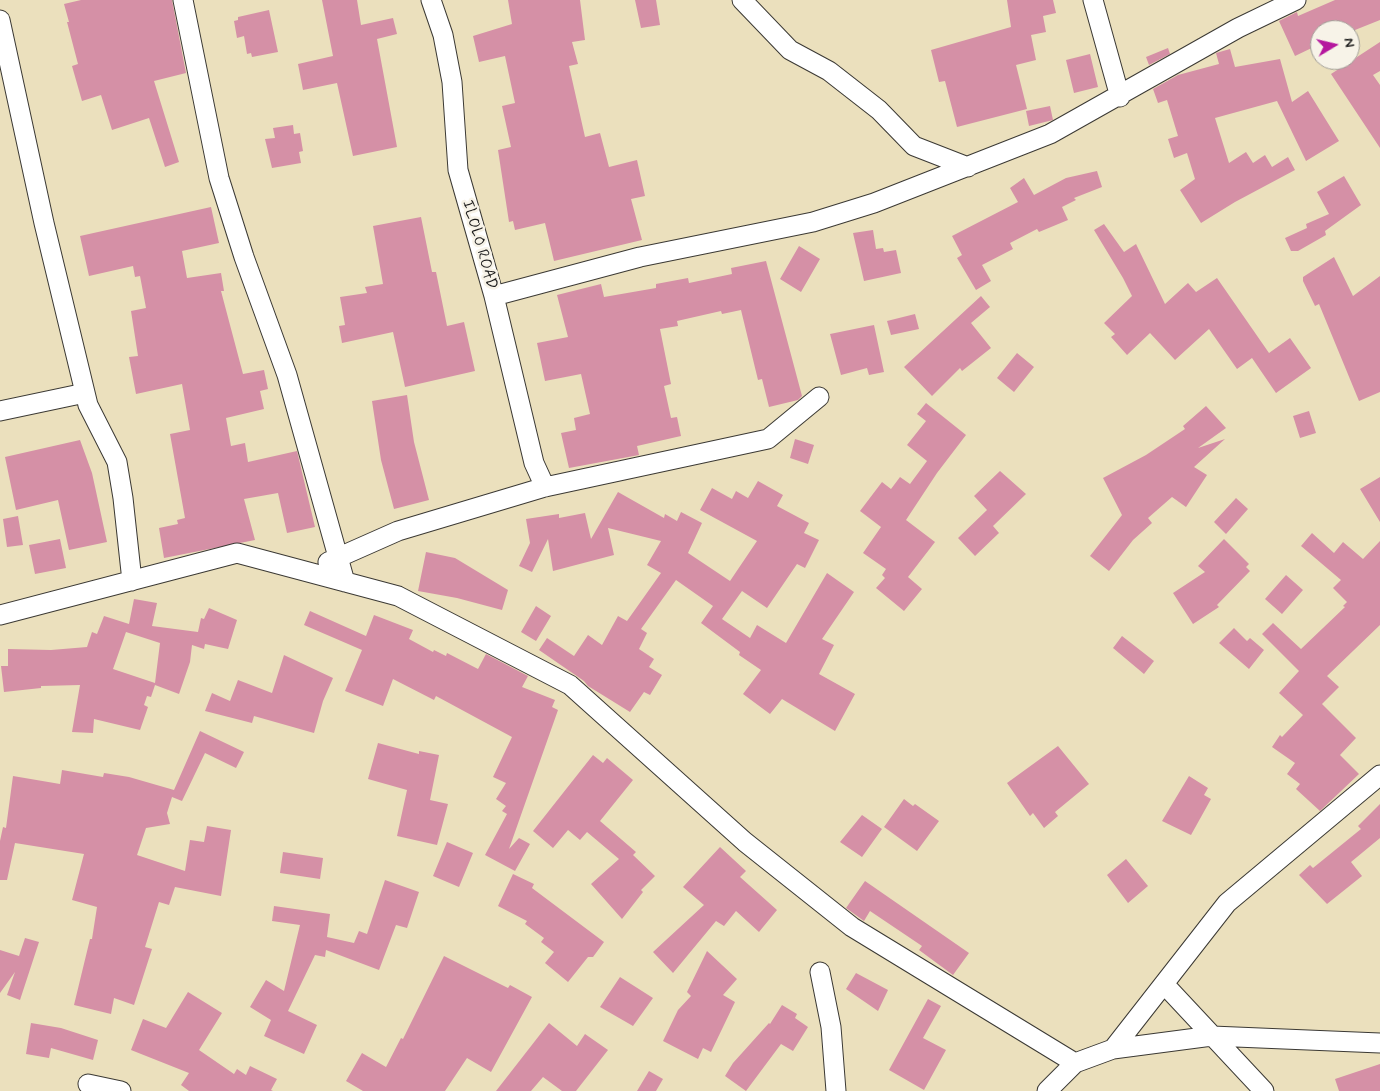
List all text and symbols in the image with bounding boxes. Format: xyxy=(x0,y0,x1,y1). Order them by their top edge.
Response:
north arrow xyxy=(1310,20,1360,70)
text: N xyxy=(1339,37,1358,49)
street label: ILOLO ROAD xyxy=(457,198,501,292)

